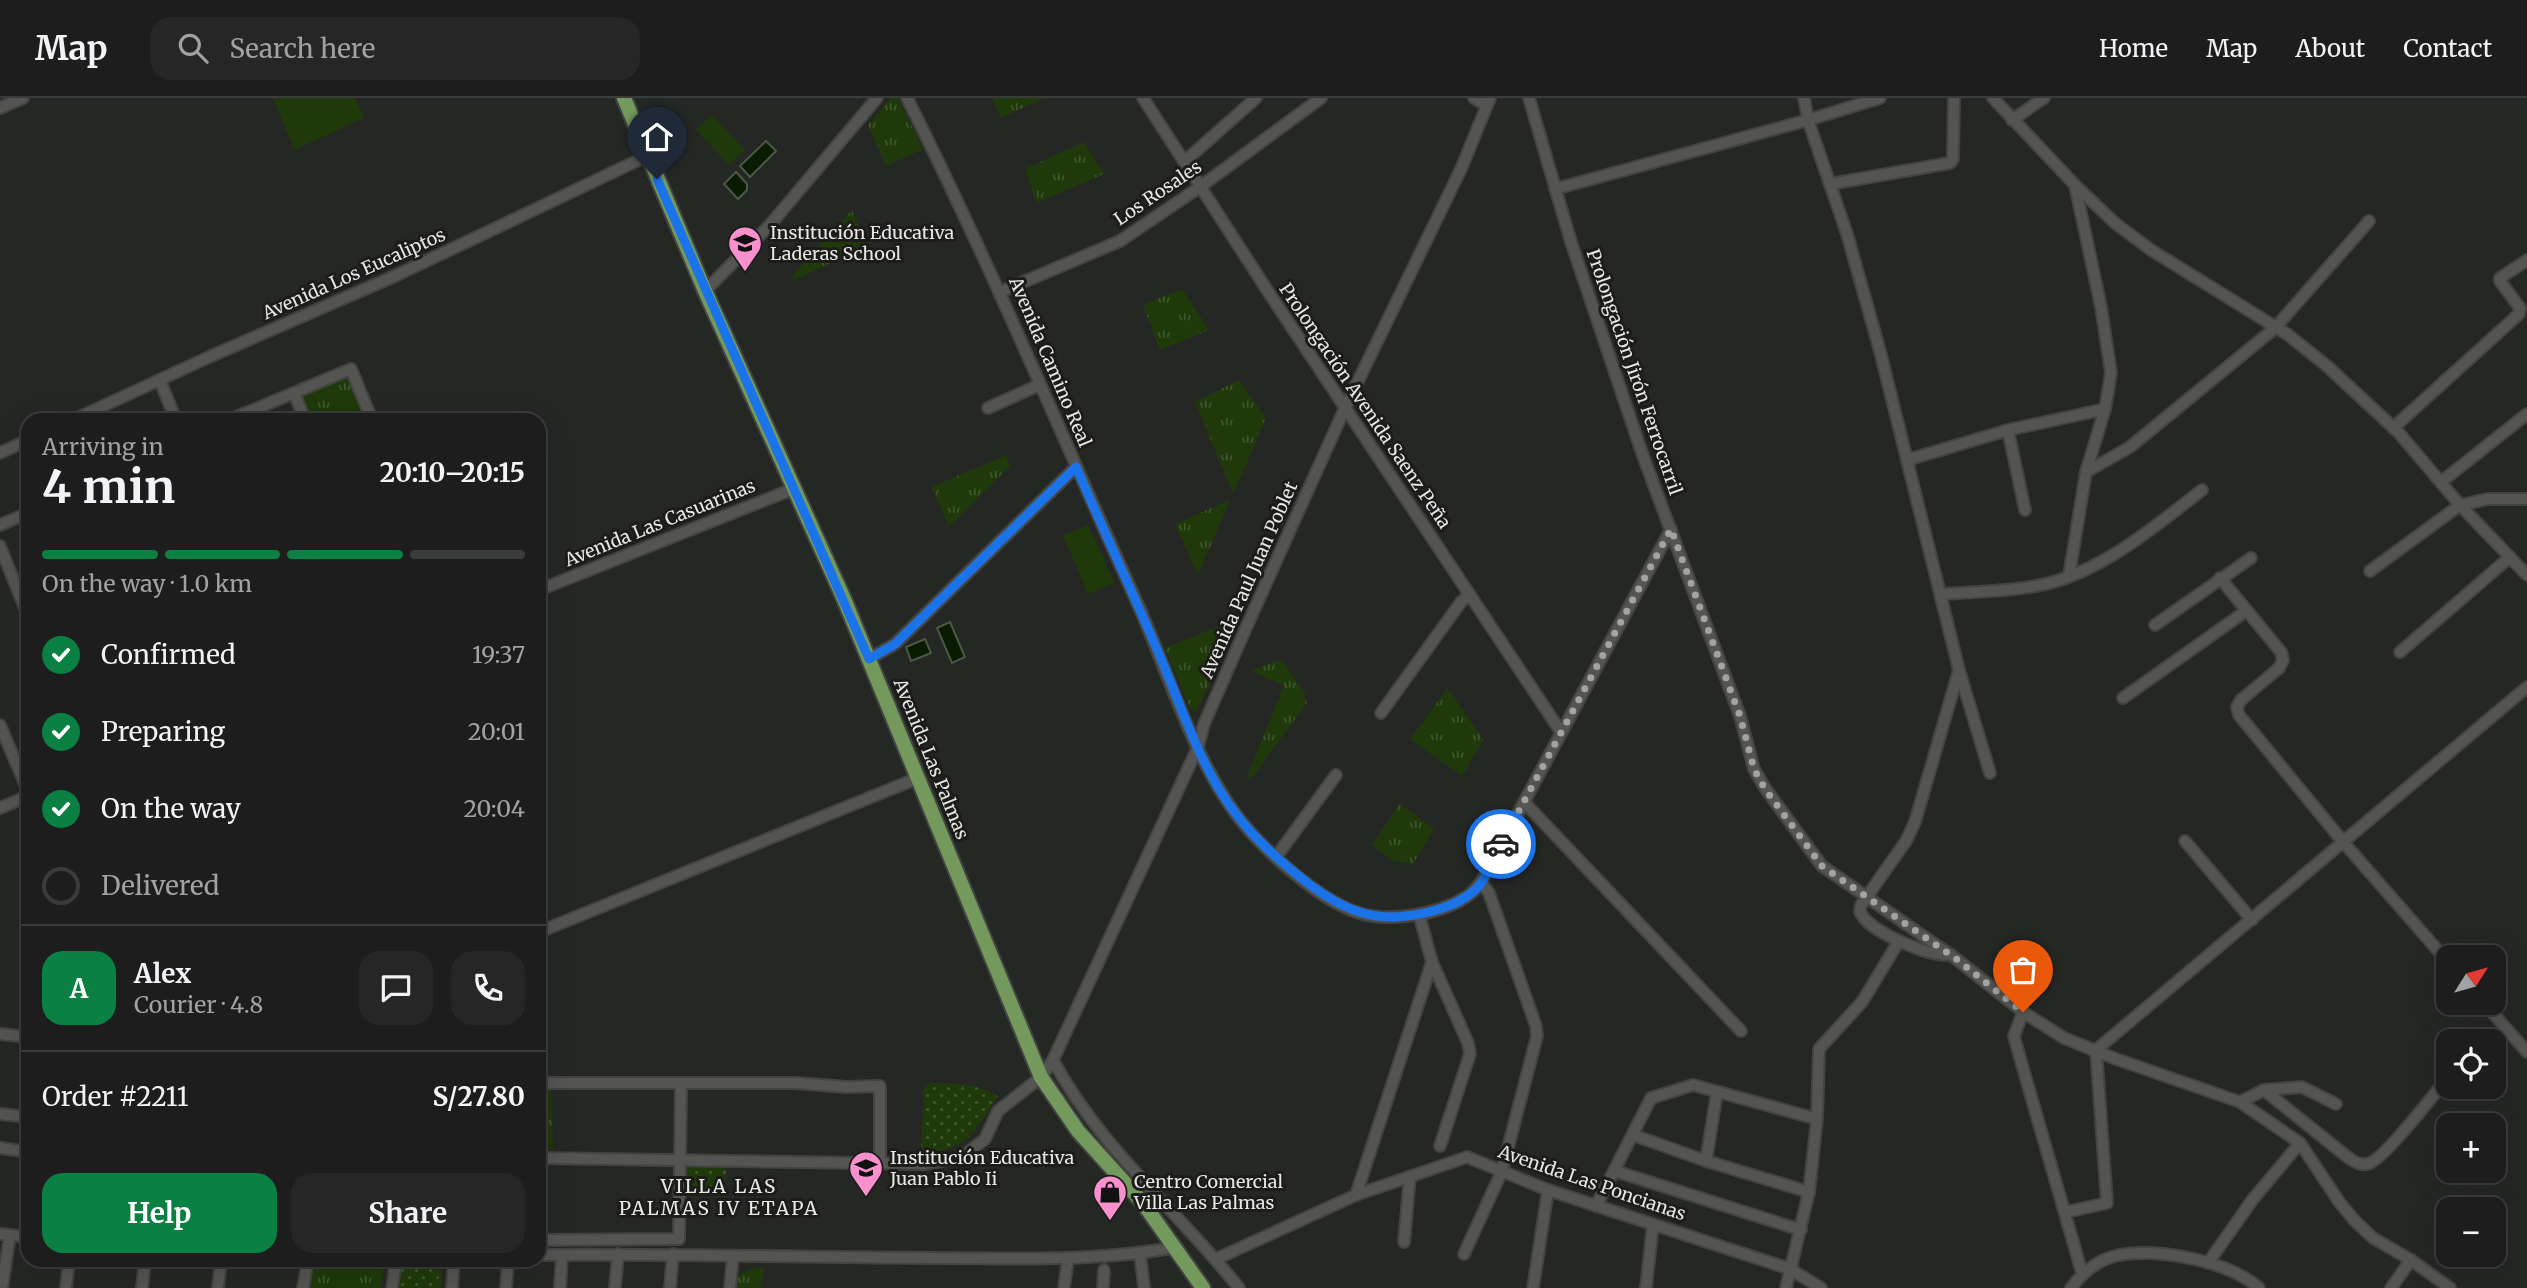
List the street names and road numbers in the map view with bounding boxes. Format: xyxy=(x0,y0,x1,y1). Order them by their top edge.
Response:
street label: Los Rosales xyxy=(1110,155,1206,230)
street label: Avenida Los Eucaliptos xyxy=(258,223,449,325)
street label: Prolongación Jirón Ferrocarril xyxy=(1582,246,1688,498)
street label: Avenida Camino Real xyxy=(1004,272,1097,451)
street label: Prolongación Avenida Saenz Peña xyxy=(1274,279,1457,533)
street label: Avenida Las Casuarinas xyxy=(560,474,759,572)
street label: Avenida Paul Juan Poblet xyxy=(1194,478,1302,683)
street label: Avenida Las Palmas xyxy=(888,674,974,843)
street label: Avenida Las Poncianas xyxy=(1494,1139,1689,1225)

